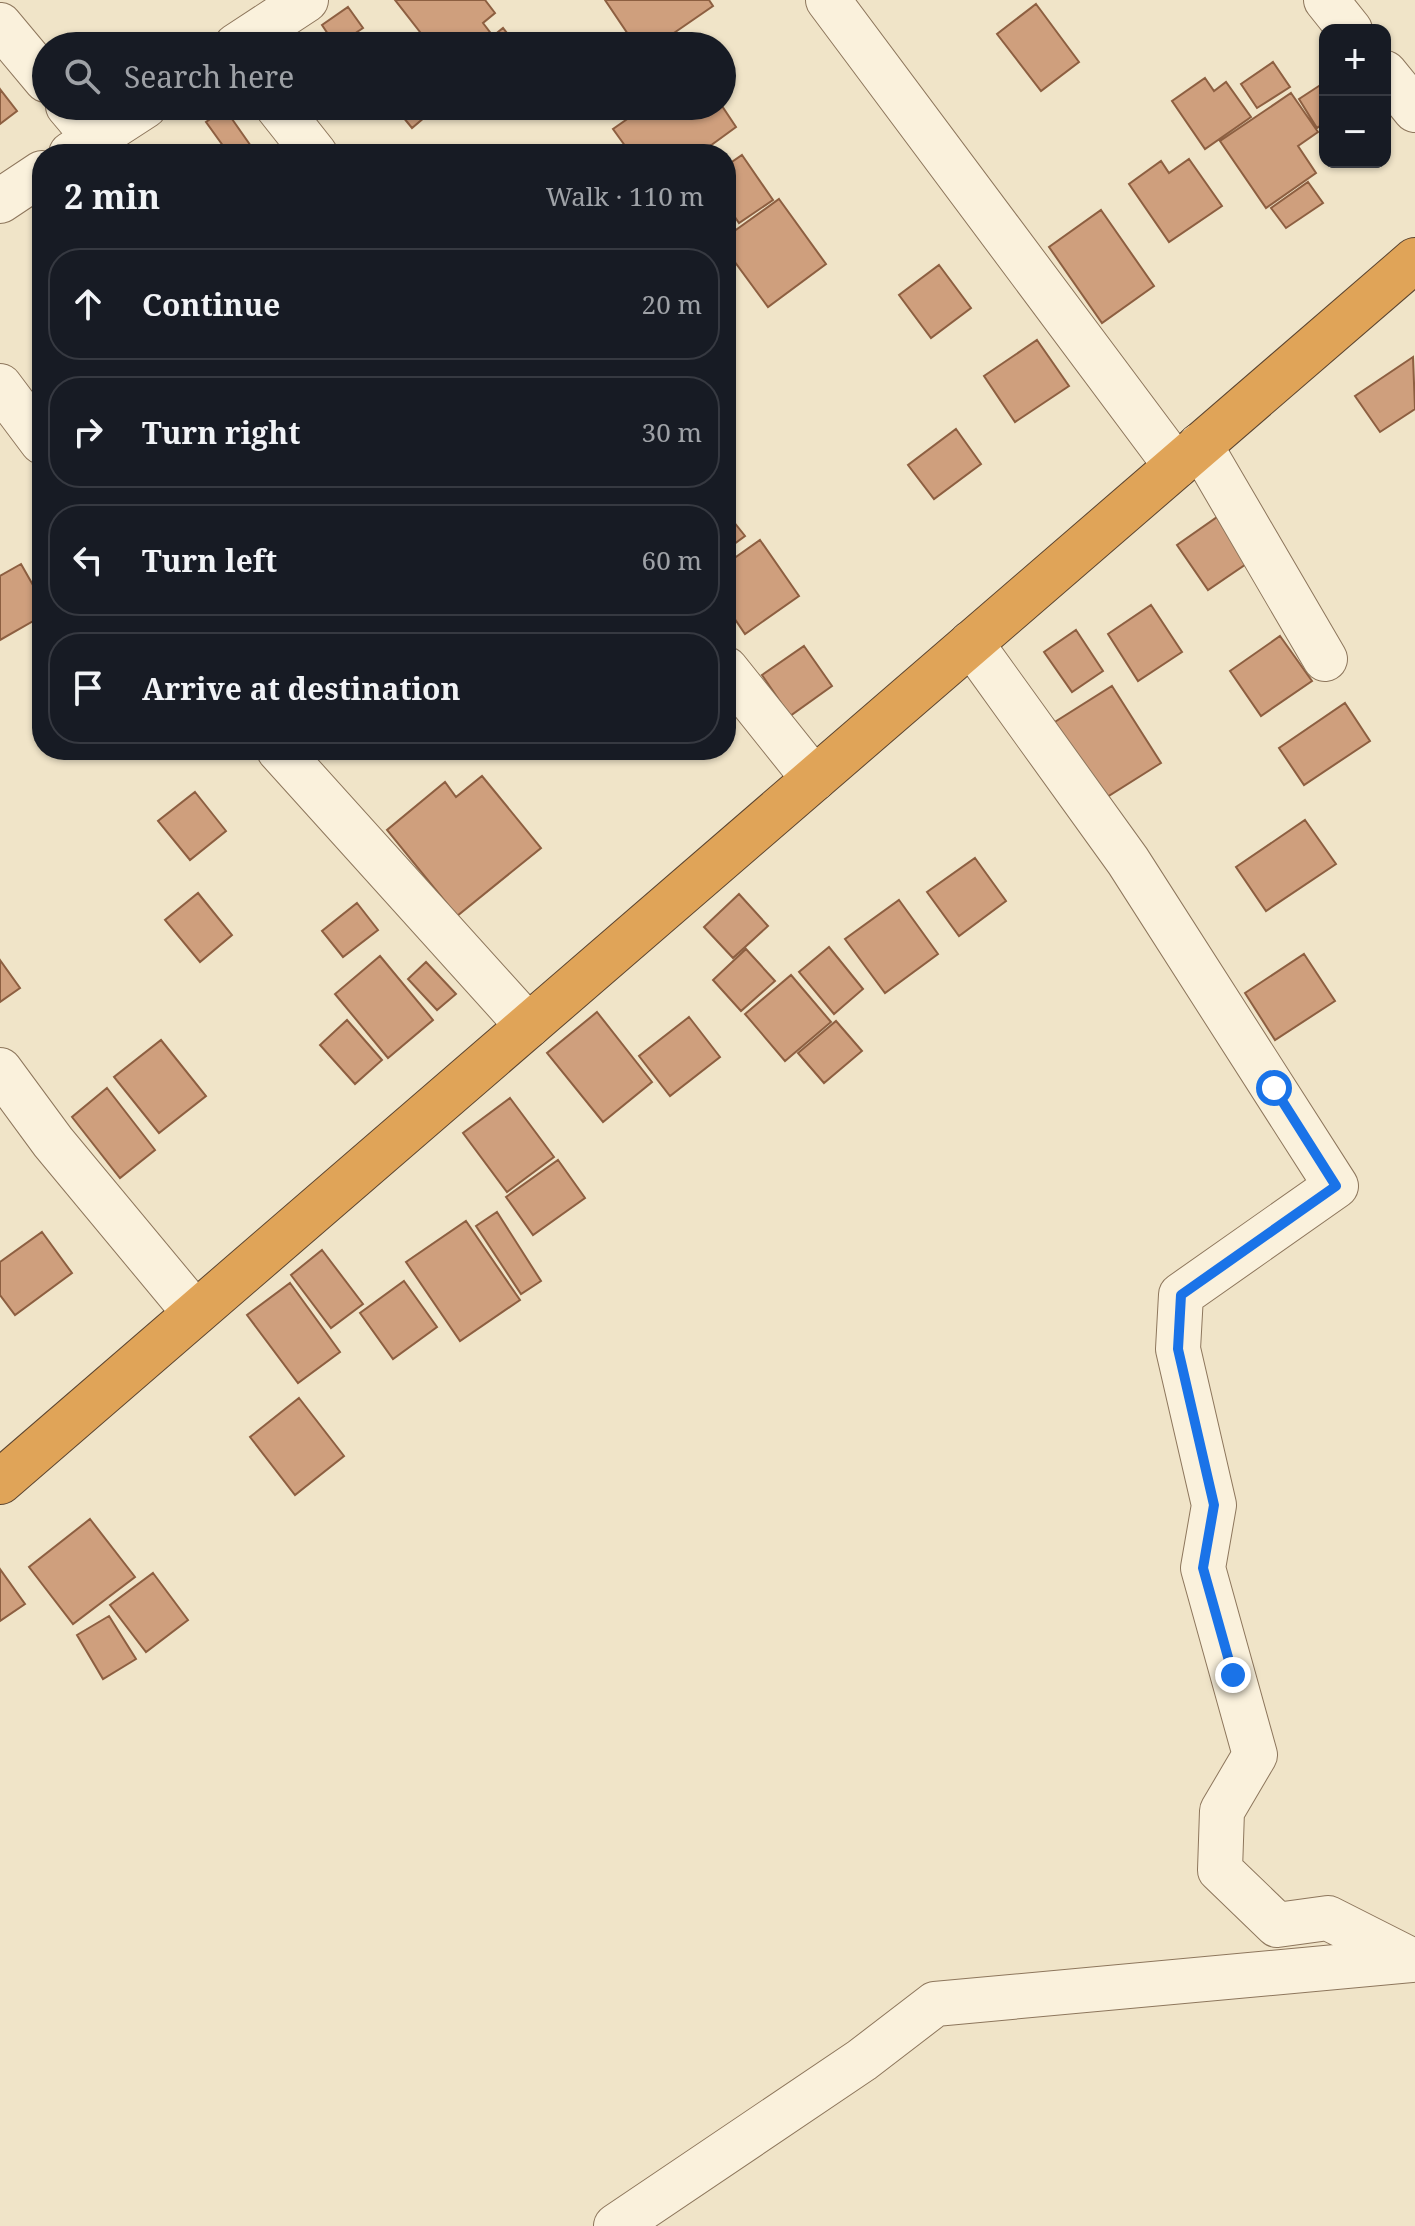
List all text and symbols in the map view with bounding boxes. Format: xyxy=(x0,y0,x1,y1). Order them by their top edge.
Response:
map controls xyxy=(1319,24,1391,168)
button: + xyxy=(1319,24,1391,96)
search box xyxy=(32,32,736,120)
icon: search xyxy=(60,54,104,98)
text: Search here xyxy=(124,56,294,97)
button: − xyxy=(1319,96,1391,168)
text: 2 min xyxy=(64,173,160,219)
text: Walk · 110 m xyxy=(546,178,704,214)
icon: ahead xyxy=(66,282,110,326)
text: Continue xyxy=(142,284,280,325)
text: 20 m xyxy=(642,286,702,322)
icon: right xyxy=(66,410,110,454)
text: Turn right xyxy=(142,412,300,453)
text: 30 m xyxy=(642,414,702,450)
icon: left xyxy=(66,538,110,582)
text: Turn left xyxy=(142,540,277,581)
text: 60 m xyxy=(642,542,702,578)
icon: arrive xyxy=(66,666,110,710)
text: Arrive at destination xyxy=(142,668,461,709)
route start xyxy=(1256,1070,1292,1106)
route end xyxy=(1215,1657,1251,1693)

